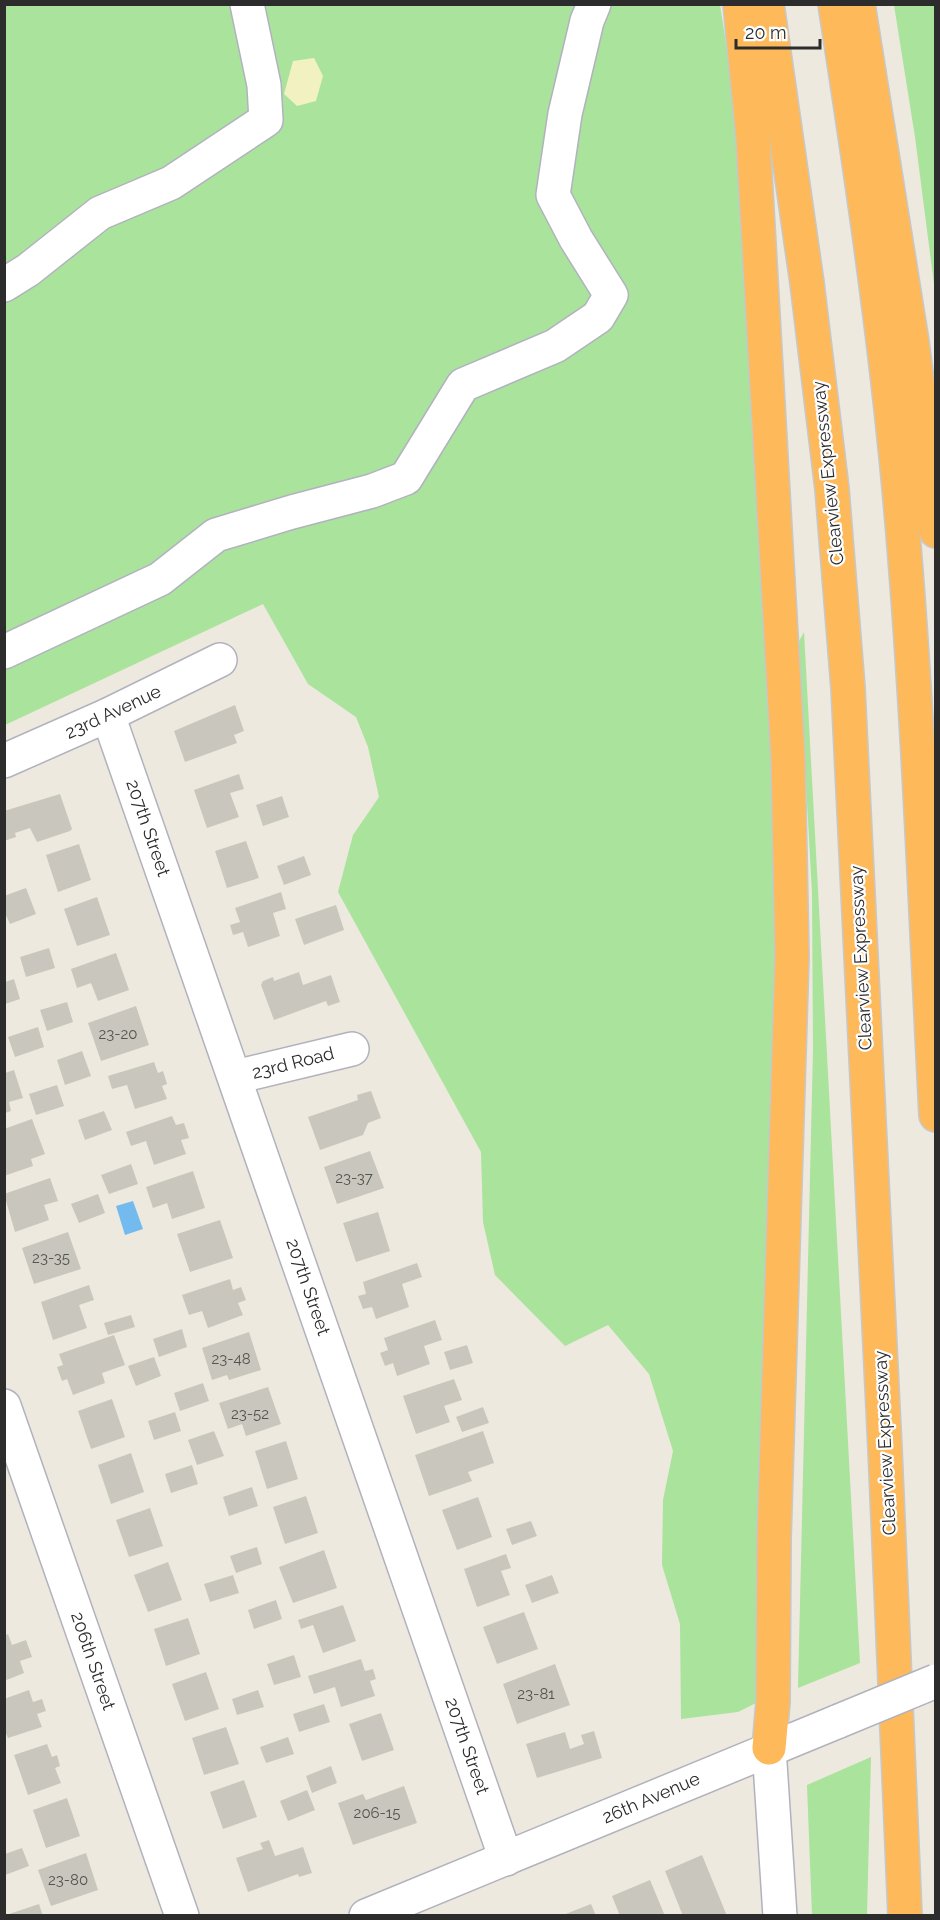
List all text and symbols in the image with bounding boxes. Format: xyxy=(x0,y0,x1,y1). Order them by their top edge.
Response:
scale bar xyxy=(736,12,820,50)
text: 20 m xyxy=(745,22,787,43)
street label: Clearview Expressway xyxy=(807,380,848,566)
street label: 23rd Avenue xyxy=(61,680,164,743)
street label: 207th Street xyxy=(122,777,175,879)
street label: Clearview Expressway xyxy=(845,865,876,1051)
house number: 23-20 xyxy=(98,1025,138,1043)
street label: 23rd Road xyxy=(250,1042,336,1083)
house number: 23-37 xyxy=(335,1169,373,1187)
street label: 207th Street xyxy=(282,1236,335,1338)
house number: 23-35 xyxy=(32,1249,70,1267)
house number: 23-48 xyxy=(211,1350,251,1368)
street label: Clearview Expressway xyxy=(869,1350,900,1536)
house number: 23-52 xyxy=(231,1405,269,1423)
street label: 206th Street xyxy=(67,1609,120,1713)
house number: 23-81 xyxy=(517,1685,555,1703)
street label: 207th Street xyxy=(441,1695,494,1797)
street label: 26th Avenue xyxy=(599,1767,703,1828)
house number: 206-15 xyxy=(354,1804,400,1822)
house number: 23-80 xyxy=(48,1871,88,1889)

